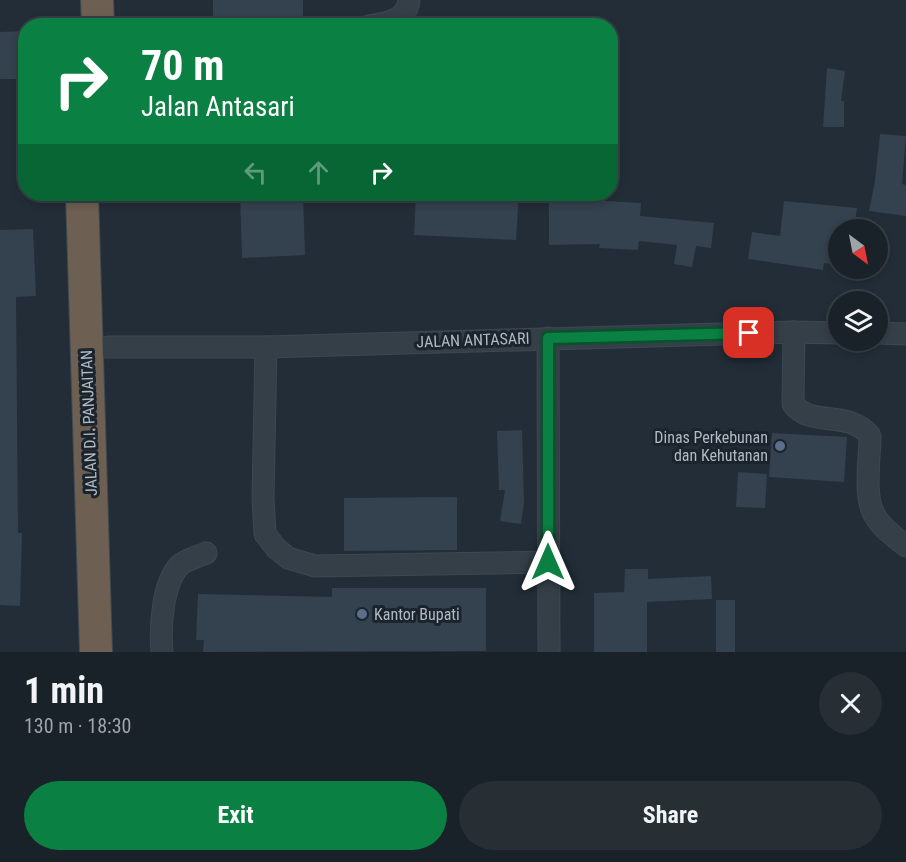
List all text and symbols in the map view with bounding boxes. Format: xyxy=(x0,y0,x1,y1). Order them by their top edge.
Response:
text: 70 m xyxy=(141,41,224,90)
icon: right xyxy=(42,42,120,120)
text: Jalan Antasari xyxy=(141,91,295,123)
icon: left xyxy=(239,156,272,189)
icon: ahead xyxy=(302,156,335,189)
icon: right xyxy=(365,156,398,189)
north arrow xyxy=(828,219,888,279)
map controls xyxy=(828,219,888,351)
button: layers xyxy=(828,291,888,351)
pin xyxy=(723,307,774,358)
icon: arrive xyxy=(732,316,765,349)
street label: JALAN ANTASARI xyxy=(416,329,530,351)
street label: JALAN D.I. PANJAITAN xyxy=(77,350,101,496)
place label: Dinas Perkebunan dan Kehutanan xyxy=(654,428,768,465)
marker: Dinas Perkebunan dan Kehutanan xyxy=(773,439,787,453)
position arrow xyxy=(516,530,580,594)
place label: Kantor Bupati xyxy=(374,605,460,624)
marker: Kantor Bupati xyxy=(355,607,369,621)
text: 1 min xyxy=(24,670,104,712)
button: close xyxy=(819,672,882,735)
text: 130 m · 18:30 xyxy=(24,714,131,738)
button: Exit xyxy=(24,781,447,850)
button: Share xyxy=(459,781,882,850)

